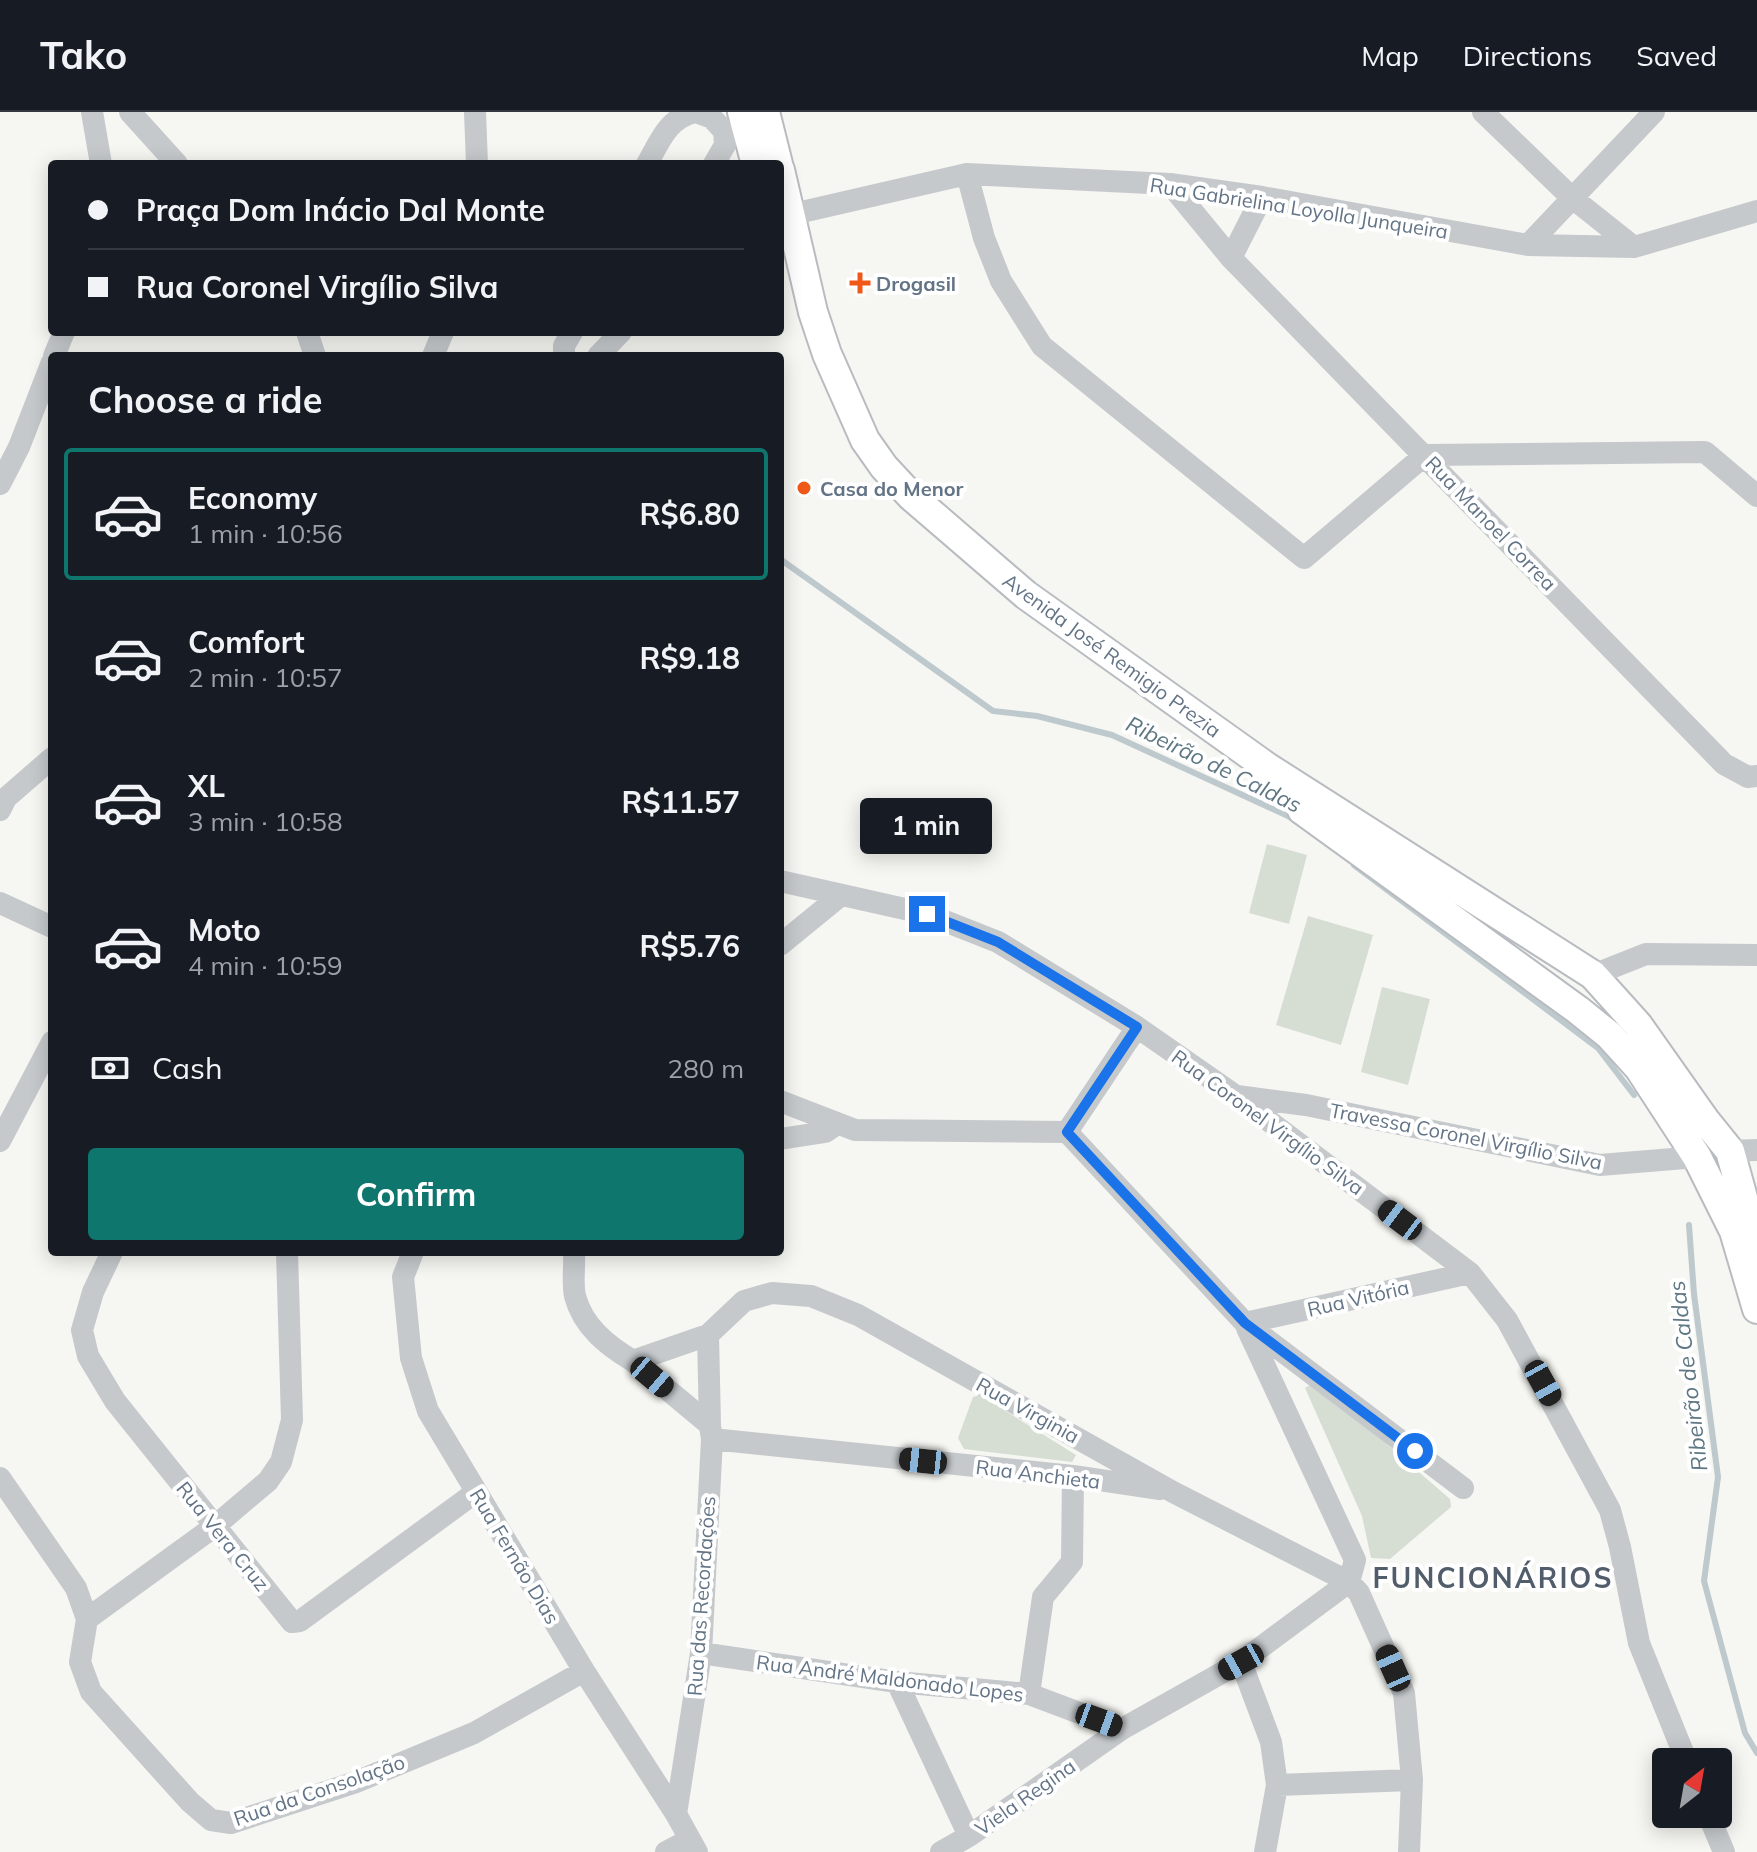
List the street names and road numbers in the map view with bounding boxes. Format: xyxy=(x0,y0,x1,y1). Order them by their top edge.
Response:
street label: Rua Gabrielina Loyolla Junqueira xyxy=(1148,172,1450,244)
street label: Rua Manoel Correa xyxy=(1420,450,1562,596)
street label: Avenida José Remigio Prezia xyxy=(998,567,1226,743)
street label: Rua Coronel Virgílio Silva xyxy=(1167,1044,1369,1200)
street label: Travessa Coronel Virgílio Silva xyxy=(1328,1097,1604,1175)
street label: Rua Vitória xyxy=(1305,1274,1411,1322)
street label: Rua Virginia xyxy=(972,1371,1084,1449)
street label: Rua Anchieta xyxy=(974,1454,1102,1494)
street label: Rua Vera Cruz xyxy=(171,1476,275,1596)
street label: Rua Fernão Dias xyxy=(465,1484,565,1628)
street label: Rua das Recordações xyxy=(682,1495,720,1697)
street label: Rua André Maldonado Lopes xyxy=(755,1649,1025,1707)
street label: Rua da Consolação xyxy=(230,1749,408,1831)
street label: Viela Regina xyxy=(970,1753,1080,1841)

